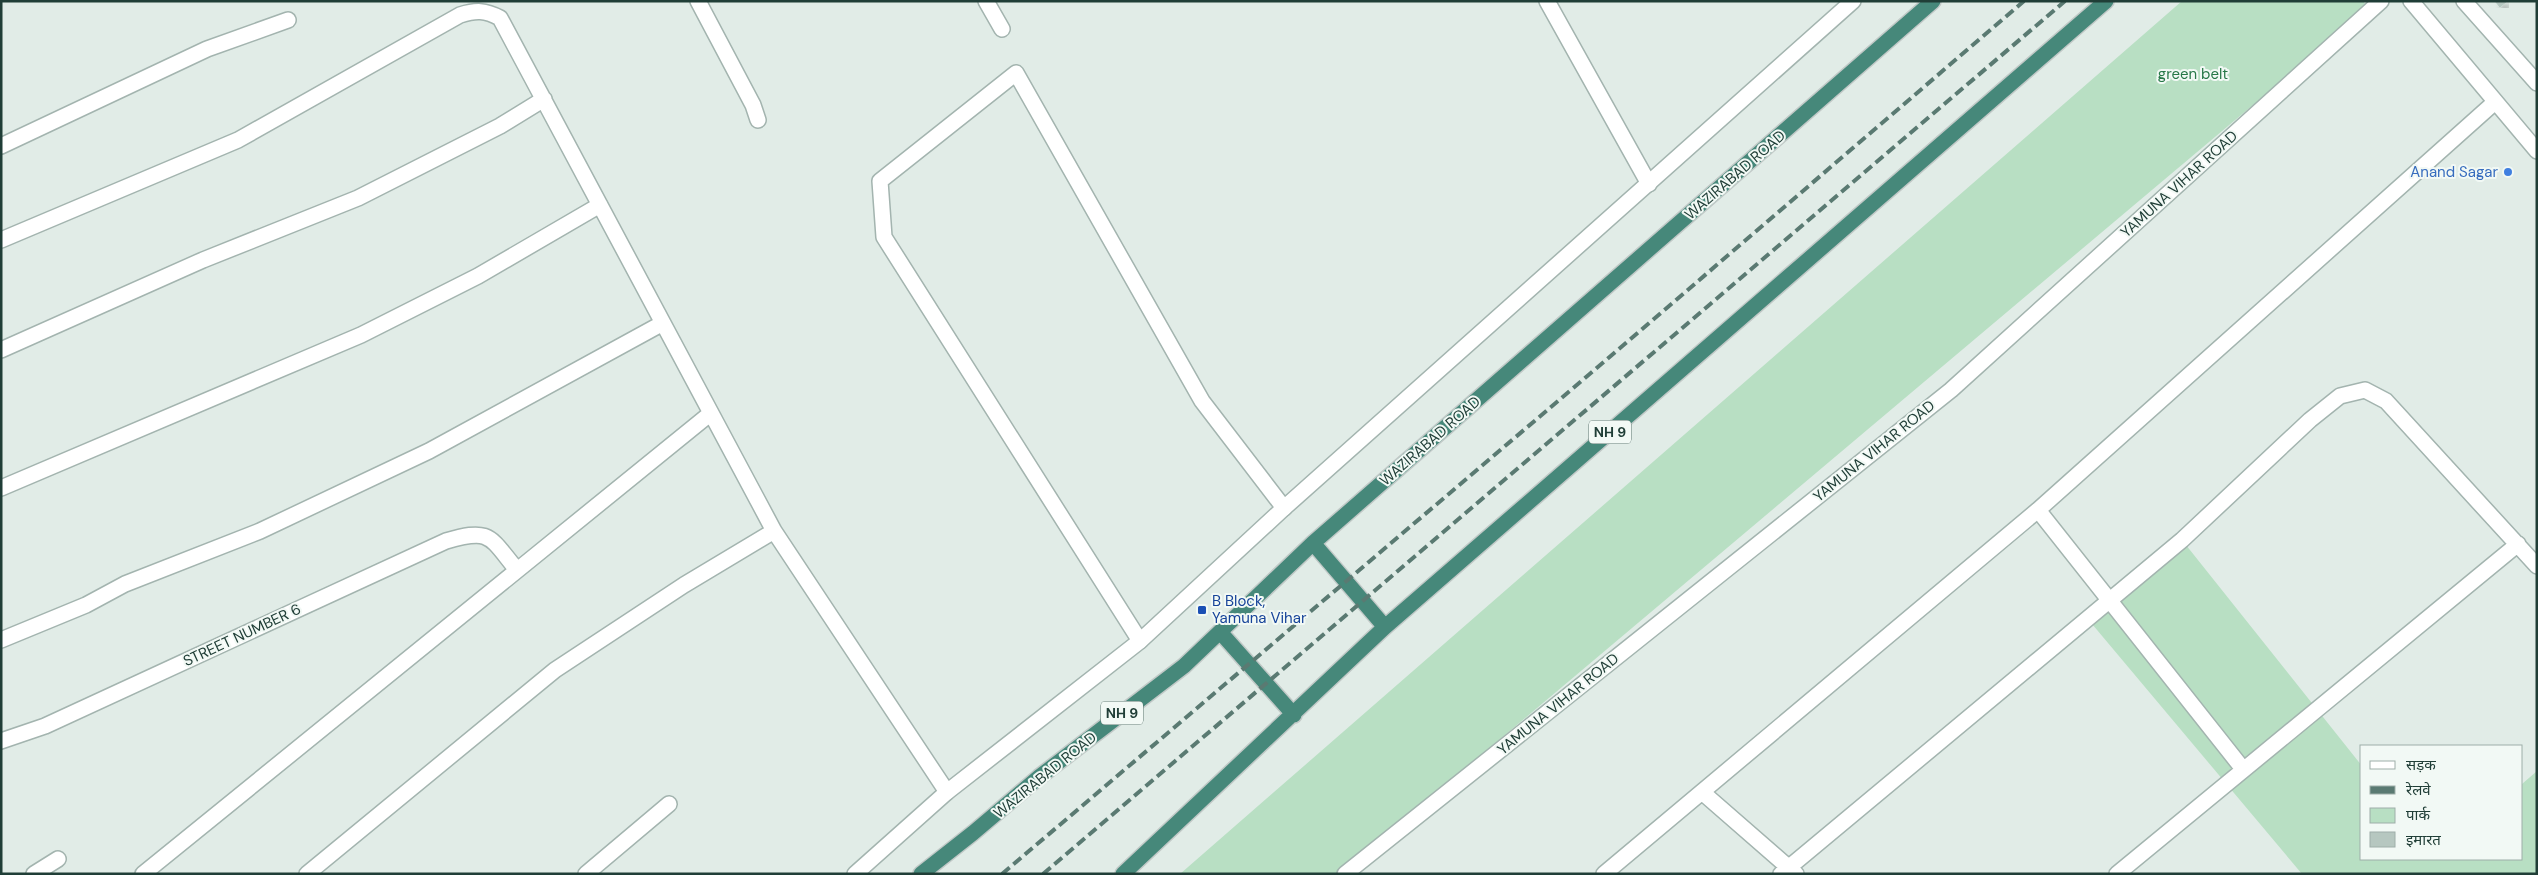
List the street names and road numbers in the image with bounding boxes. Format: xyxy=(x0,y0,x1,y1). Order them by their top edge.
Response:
street label: WAZIRABAD ROAD xyxy=(1680,126,1790,224)
street label: YAMUNA VIHAR ROAD xyxy=(2116,126,2242,242)
street label: WAZIRABAD ROAD xyxy=(1375,392,1485,490)
street label: YAMUNA VIHAR ROAD xyxy=(1809,396,1939,506)
road number: NH 9 xyxy=(1589,421,1631,444)
street label: STREET NUMBER 6 xyxy=(180,599,304,671)
street label: YAMUNA VIHAR ROAD xyxy=(1493,649,1623,759)
road number: NH 9 xyxy=(1101,701,1143,724)
street label: WAZIRABAD ROAD xyxy=(989,727,1101,823)

